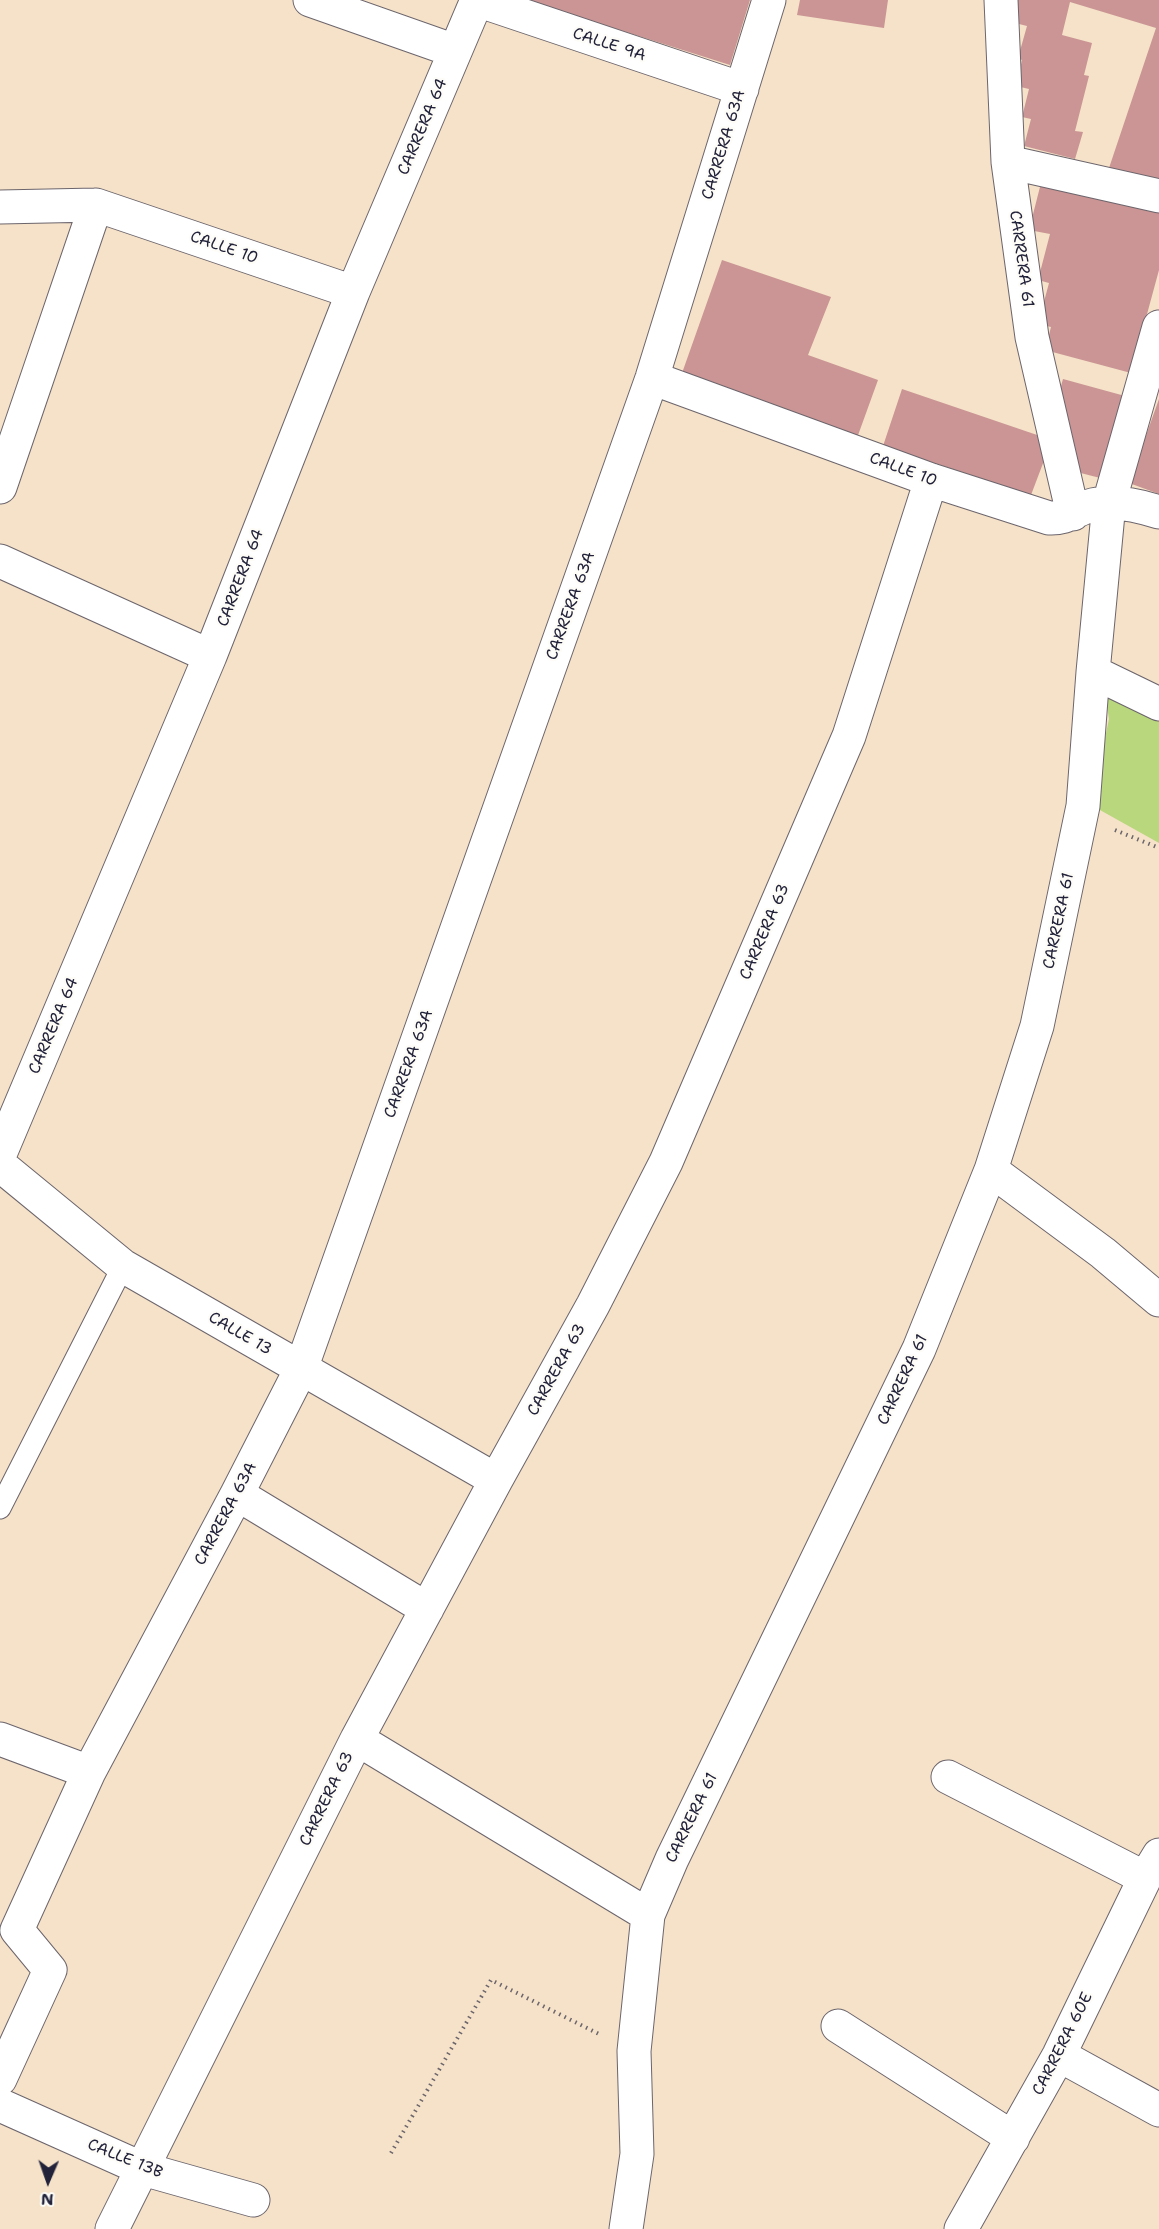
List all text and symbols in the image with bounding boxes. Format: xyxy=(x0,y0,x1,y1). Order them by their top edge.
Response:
street label: CALLE 9A xyxy=(570,24,648,66)
street label: CARRERA 64 xyxy=(394,76,452,178)
street label: CARRERA 63A xyxy=(698,88,750,202)
street label: CARRERA 61 xyxy=(1005,209,1037,309)
street label: CALLE 10 xyxy=(188,227,260,269)
street label: CALLE 10 xyxy=(867,449,939,491)
street label: CARRERA 64 xyxy=(214,527,268,629)
street label: CARRERA 63A xyxy=(543,549,599,663)
street label: CARRERA 61 xyxy=(1039,871,1079,971)
street label: CARRERA 63 xyxy=(736,881,794,983)
street label: CARRERA 64 xyxy=(25,975,83,1077)
street label: CARRERA 63A xyxy=(381,1007,437,1121)
street label: CALLE 13 xyxy=(205,1308,275,1360)
street label: CARRERA 63 xyxy=(524,1321,590,1419)
street label: CARRERA 61 xyxy=(874,1332,932,1428)
street label: CARRERA 63A xyxy=(191,1459,261,1569)
street label: CARRERA 63 xyxy=(296,1749,358,1849)
street label: CARRERA 61 xyxy=(662,1770,722,1866)
street label: CARRERA 60E xyxy=(1029,1989,1097,2099)
street label: CALLE 13B xyxy=(85,2135,165,2183)
north arrow xyxy=(18,2151,78,2211)
text: N xyxy=(41,2189,54,2210)

